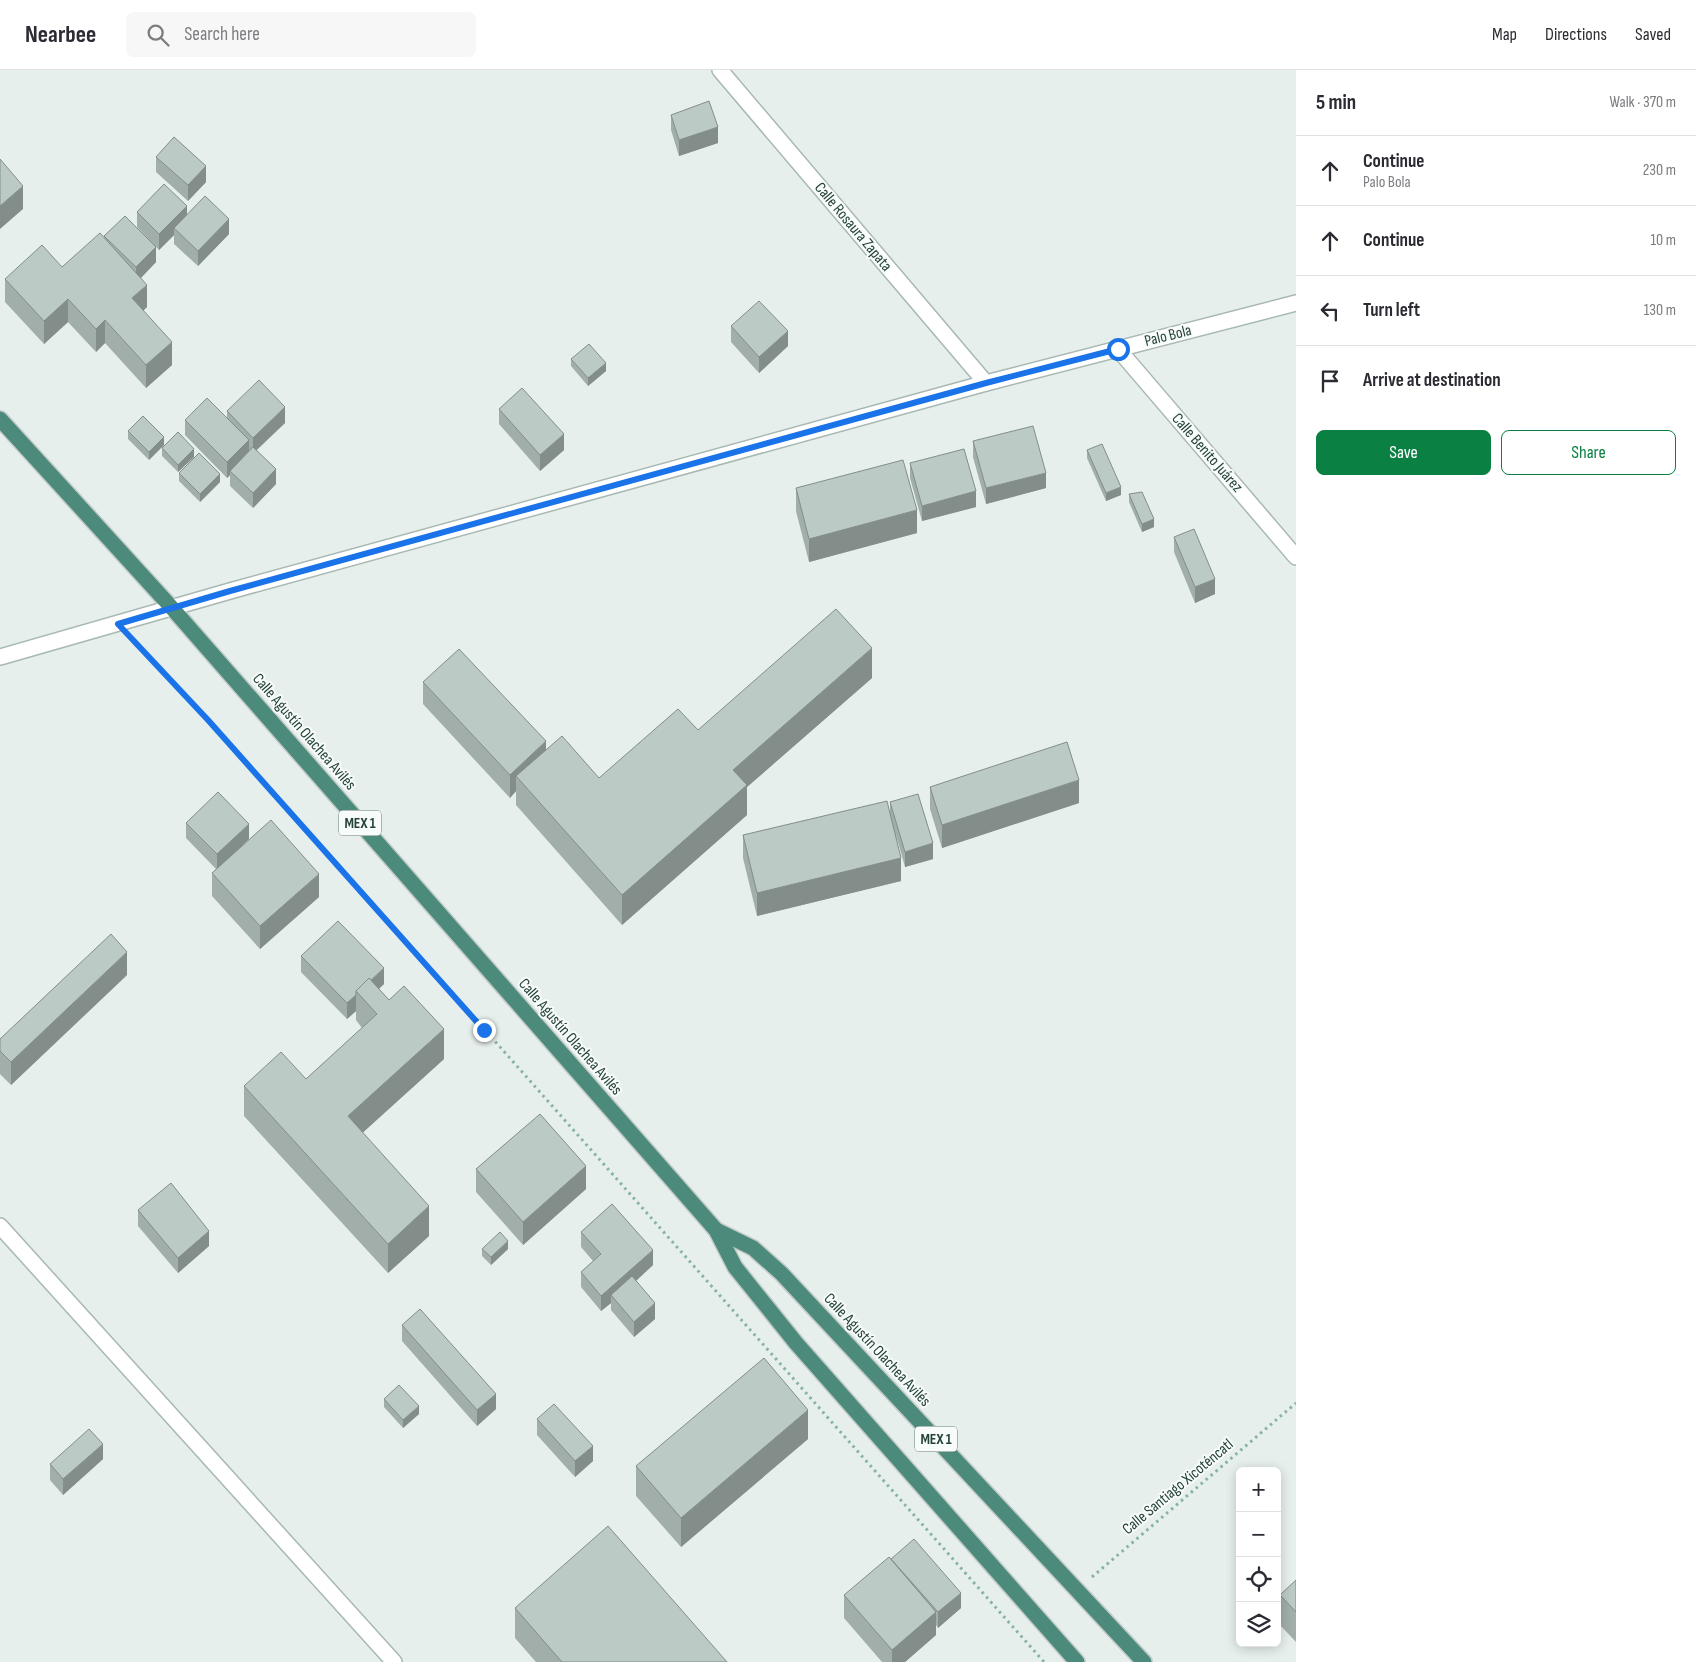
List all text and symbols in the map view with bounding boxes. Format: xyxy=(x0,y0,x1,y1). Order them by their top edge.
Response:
search box xyxy=(126,12,476,57)
text: Nearbee xyxy=(25,20,96,49)
icon: search xyxy=(144,21,172,49)
text: Search here xyxy=(184,23,260,46)
text: Map xyxy=(1492,24,1517,45)
text: Directions xyxy=(1545,24,1607,45)
text: Saved xyxy=(1635,24,1671,45)
text: 5 min xyxy=(1316,90,1356,115)
text: Walk · 370 m xyxy=(1609,93,1676,112)
text: Continue xyxy=(1363,150,1424,173)
icon: ahead xyxy=(1316,157,1344,185)
text: 230 m xyxy=(1643,161,1676,180)
text: Palo Bola xyxy=(1363,173,1411,192)
street label: Calle Rosaura Zapata xyxy=(810,179,896,275)
icon: ahead xyxy=(1316,227,1344,255)
text: Continue xyxy=(1363,229,1424,252)
text: 10 m xyxy=(1650,231,1676,250)
icon: left xyxy=(1316,297,1344,325)
text: Turn left xyxy=(1363,299,1420,322)
text: 130 m xyxy=(1644,301,1676,320)
street label: Palo Bola xyxy=(1143,321,1193,351)
route start xyxy=(1107,338,1130,361)
icon: arrive xyxy=(1316,367,1344,395)
text: Arrive at destination xyxy=(1363,369,1501,392)
street label: Calle Benito Juárez xyxy=(1168,410,1247,497)
button: Save xyxy=(1316,430,1491,475)
button: Share xyxy=(1501,430,1676,475)
street label: Calle Agustín Olachea Avilés xyxy=(248,670,360,794)
road number: MEX 1 xyxy=(339,810,381,836)
street label: Calle Agustín Olachea Avilés xyxy=(514,975,626,1099)
route end xyxy=(473,1019,496,1042)
street label: Calle Agustín Olachea Avilés xyxy=(820,1289,935,1411)
road number: MEX 1 xyxy=(915,1426,957,1452)
street label: Calle Santiago Xicoténcatl xyxy=(1119,1435,1237,1539)
map controls xyxy=(1236,1467,1281,1647)
button: + xyxy=(1236,1467,1281,1512)
button: − xyxy=(1236,1512,1281,1557)
button: locate xyxy=(1236,1557,1281,1602)
button: layers xyxy=(1236,1602,1281,1647)

